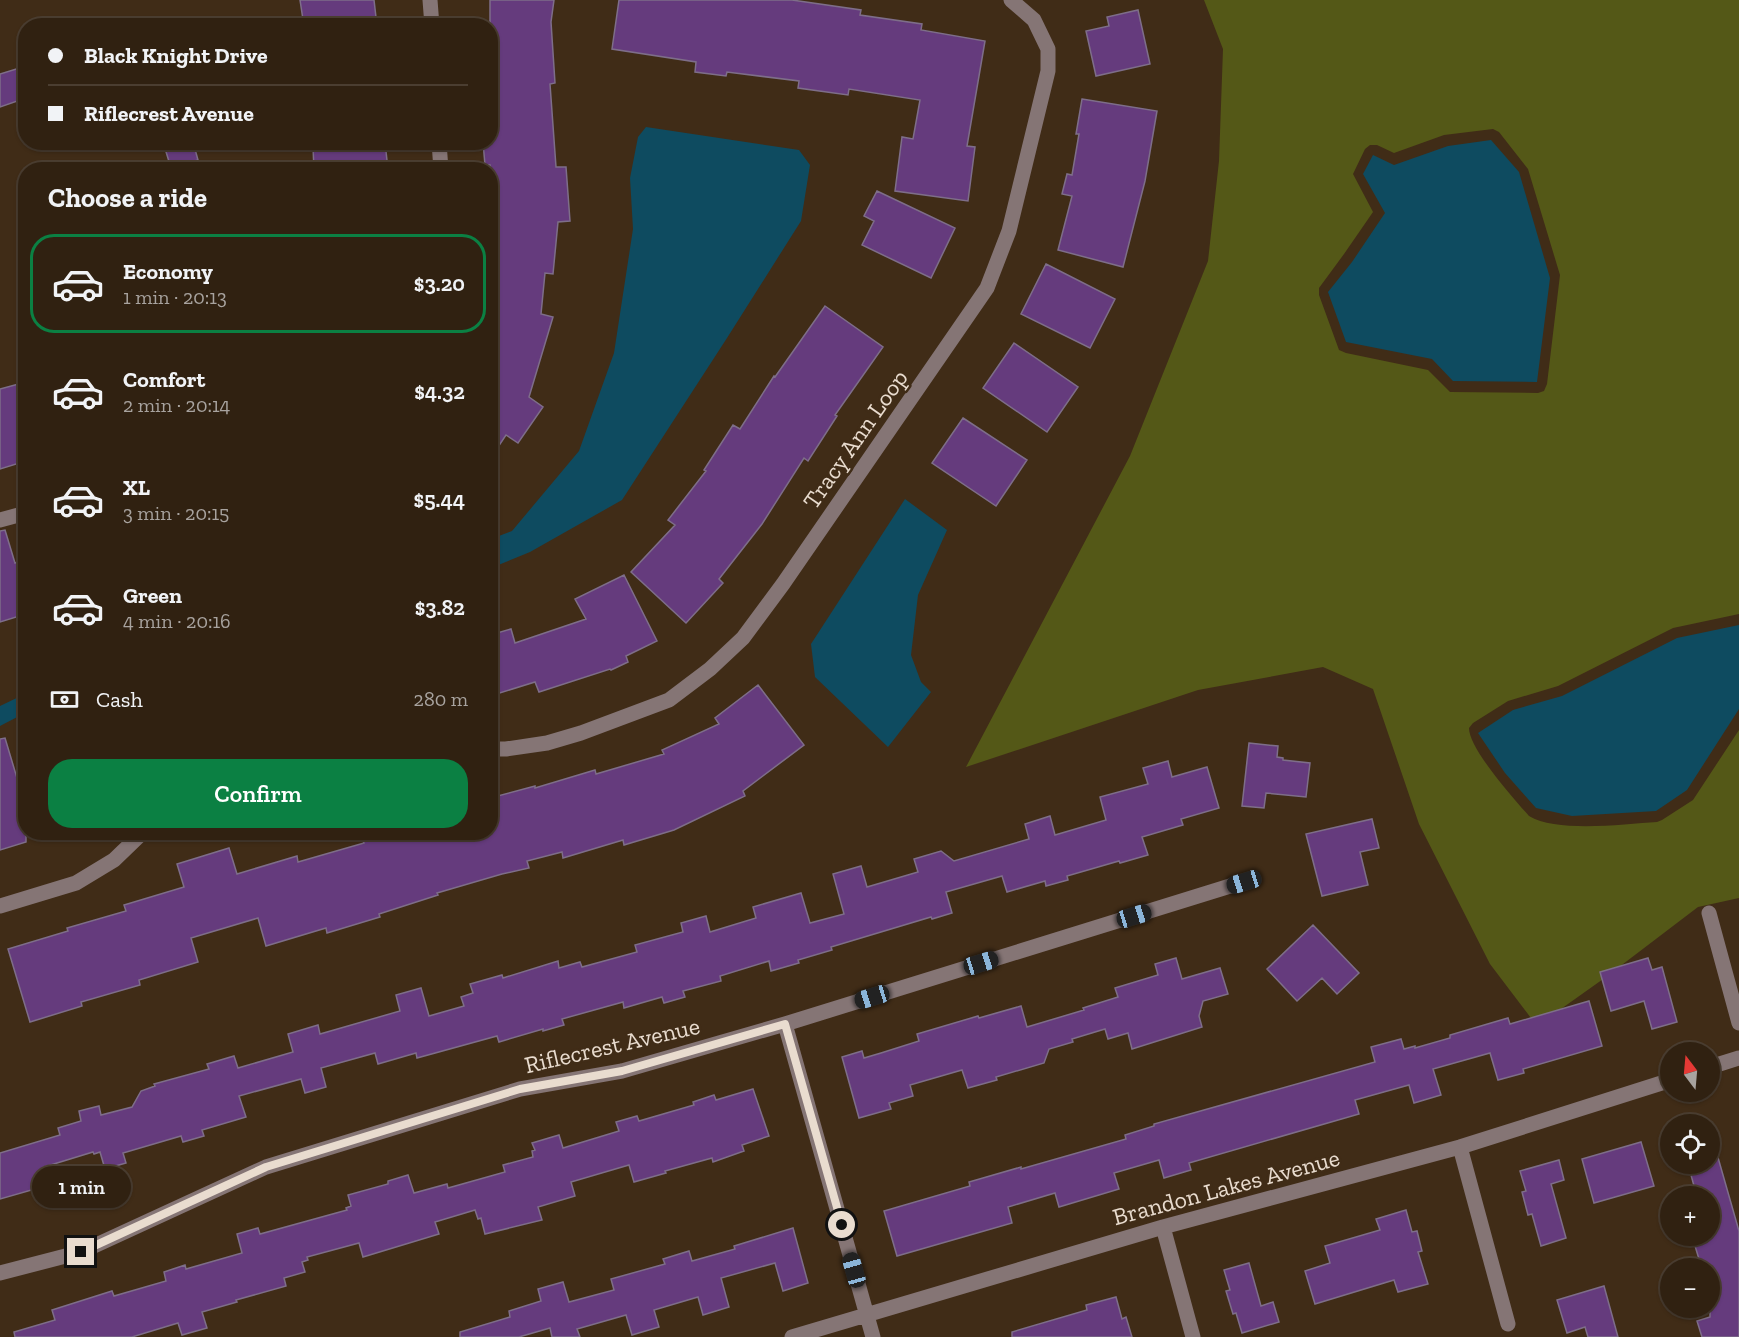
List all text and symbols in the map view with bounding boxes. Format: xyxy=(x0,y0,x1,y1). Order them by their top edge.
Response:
text: Black Knight Drive xyxy=(84,42,268,69)
text: Riflecrest Avenue xyxy=(84,100,254,127)
text: Choose a ride xyxy=(48,182,207,214)
icon: car xyxy=(51,257,105,311)
text: Economy xyxy=(123,258,213,285)
text: $3.20 xyxy=(414,270,465,297)
text: 1 min · 20:13 xyxy=(123,285,227,309)
street label: Tracy Ann Loop xyxy=(796,364,914,514)
icon: car xyxy=(51,365,105,419)
text: Comfort xyxy=(123,366,205,393)
text: $4.32 xyxy=(414,378,465,405)
text: 2 min · 20:14 xyxy=(123,393,230,417)
icon: car xyxy=(51,473,105,527)
text: XL xyxy=(123,474,150,501)
text: $5.44 xyxy=(414,486,465,513)
text: 3 min · 20:15 xyxy=(123,501,229,525)
icon: car xyxy=(51,581,105,635)
text: Green xyxy=(123,582,182,609)
text: $3.82 xyxy=(415,594,465,621)
text: 4 min · 20:16 xyxy=(123,609,231,633)
icon: cash xyxy=(48,683,81,716)
text: Cash xyxy=(96,686,143,713)
text: 280 m xyxy=(414,687,468,711)
button: Confirm xyxy=(48,759,468,828)
car xyxy=(1224,868,1264,896)
car xyxy=(1114,902,1154,930)
car xyxy=(961,949,1001,977)
car xyxy=(852,983,892,1011)
street label: Riflecrest Avenue xyxy=(521,1011,703,1079)
north arrow xyxy=(1660,1042,1720,1102)
map controls xyxy=(1660,1042,1720,1318)
button: locate xyxy=(1660,1114,1720,1174)
street label: Brandon Lakes Avenue xyxy=(1109,1143,1343,1231)
callout: 1 min xyxy=(32,1165,130,1207)
text: 1 min xyxy=(58,1175,105,1199)
button: + xyxy=(1660,1186,1720,1246)
route start xyxy=(828,1211,855,1238)
route end xyxy=(67,1238,94,1265)
car xyxy=(840,1250,868,1290)
button: − xyxy=(1660,1258,1720,1318)

